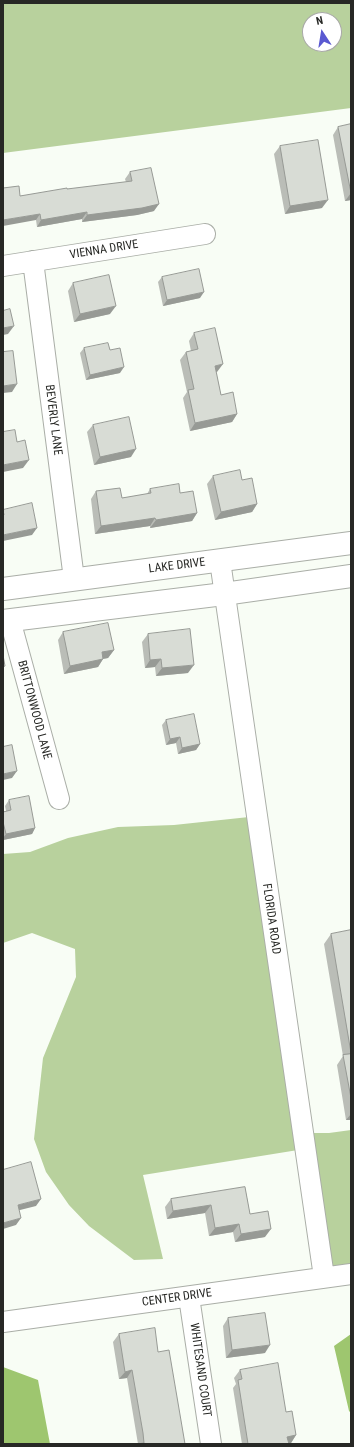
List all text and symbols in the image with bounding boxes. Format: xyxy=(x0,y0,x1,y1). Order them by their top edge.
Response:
north arrow xyxy=(302,12,342,52)
text: N xyxy=(315,14,324,28)
street label: VIENNA DRIVE xyxy=(69,237,139,263)
street label: BEVERLY LANE xyxy=(42,384,64,456)
street label: LAKE DRIVE xyxy=(148,555,206,577)
street label: BRITTONWOOD LANE xyxy=(14,659,54,761)
street label: FLORIDA ROAD xyxy=(259,883,283,955)
street label: CENTER DRIVE xyxy=(141,1286,213,1310)
street label: WHITESAND COURT xyxy=(186,1322,214,1418)

